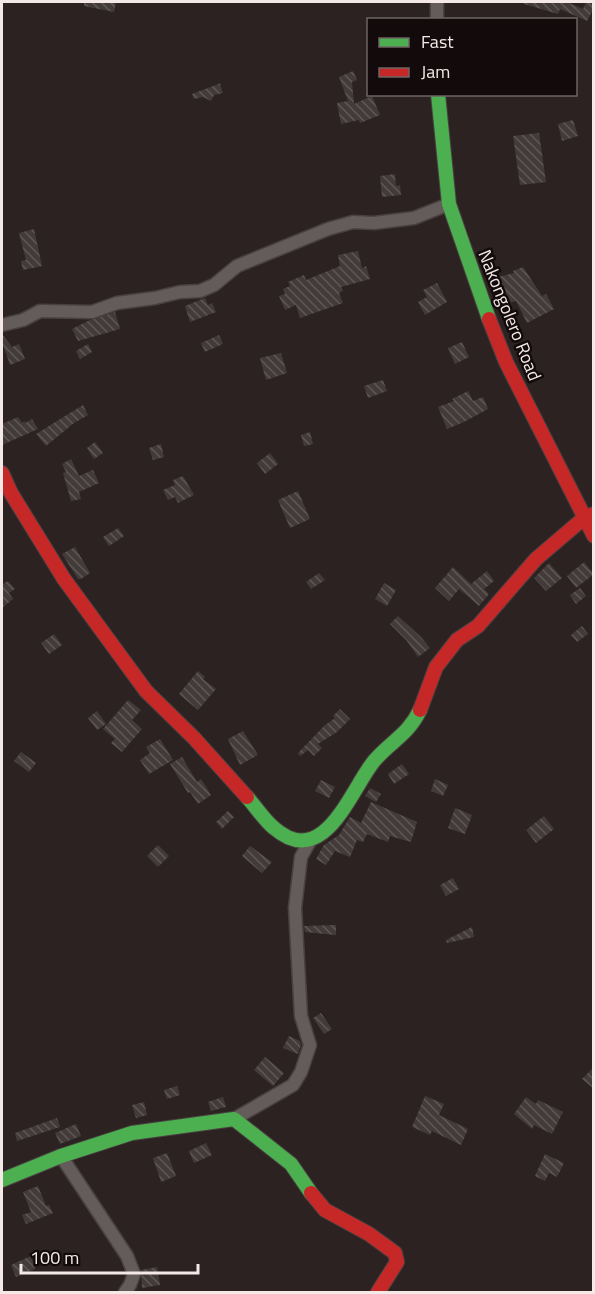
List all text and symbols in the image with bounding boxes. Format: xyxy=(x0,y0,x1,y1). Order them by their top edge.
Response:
legend xyxy=(367,18,577,96)
text: Fast xyxy=(421,28,454,55)
text: Jam xyxy=(421,58,450,85)
street label: Nakongolero Road xyxy=(471,245,549,385)
scale bar xyxy=(21,1237,198,1275)
text: 100 m xyxy=(30,1244,79,1271)

